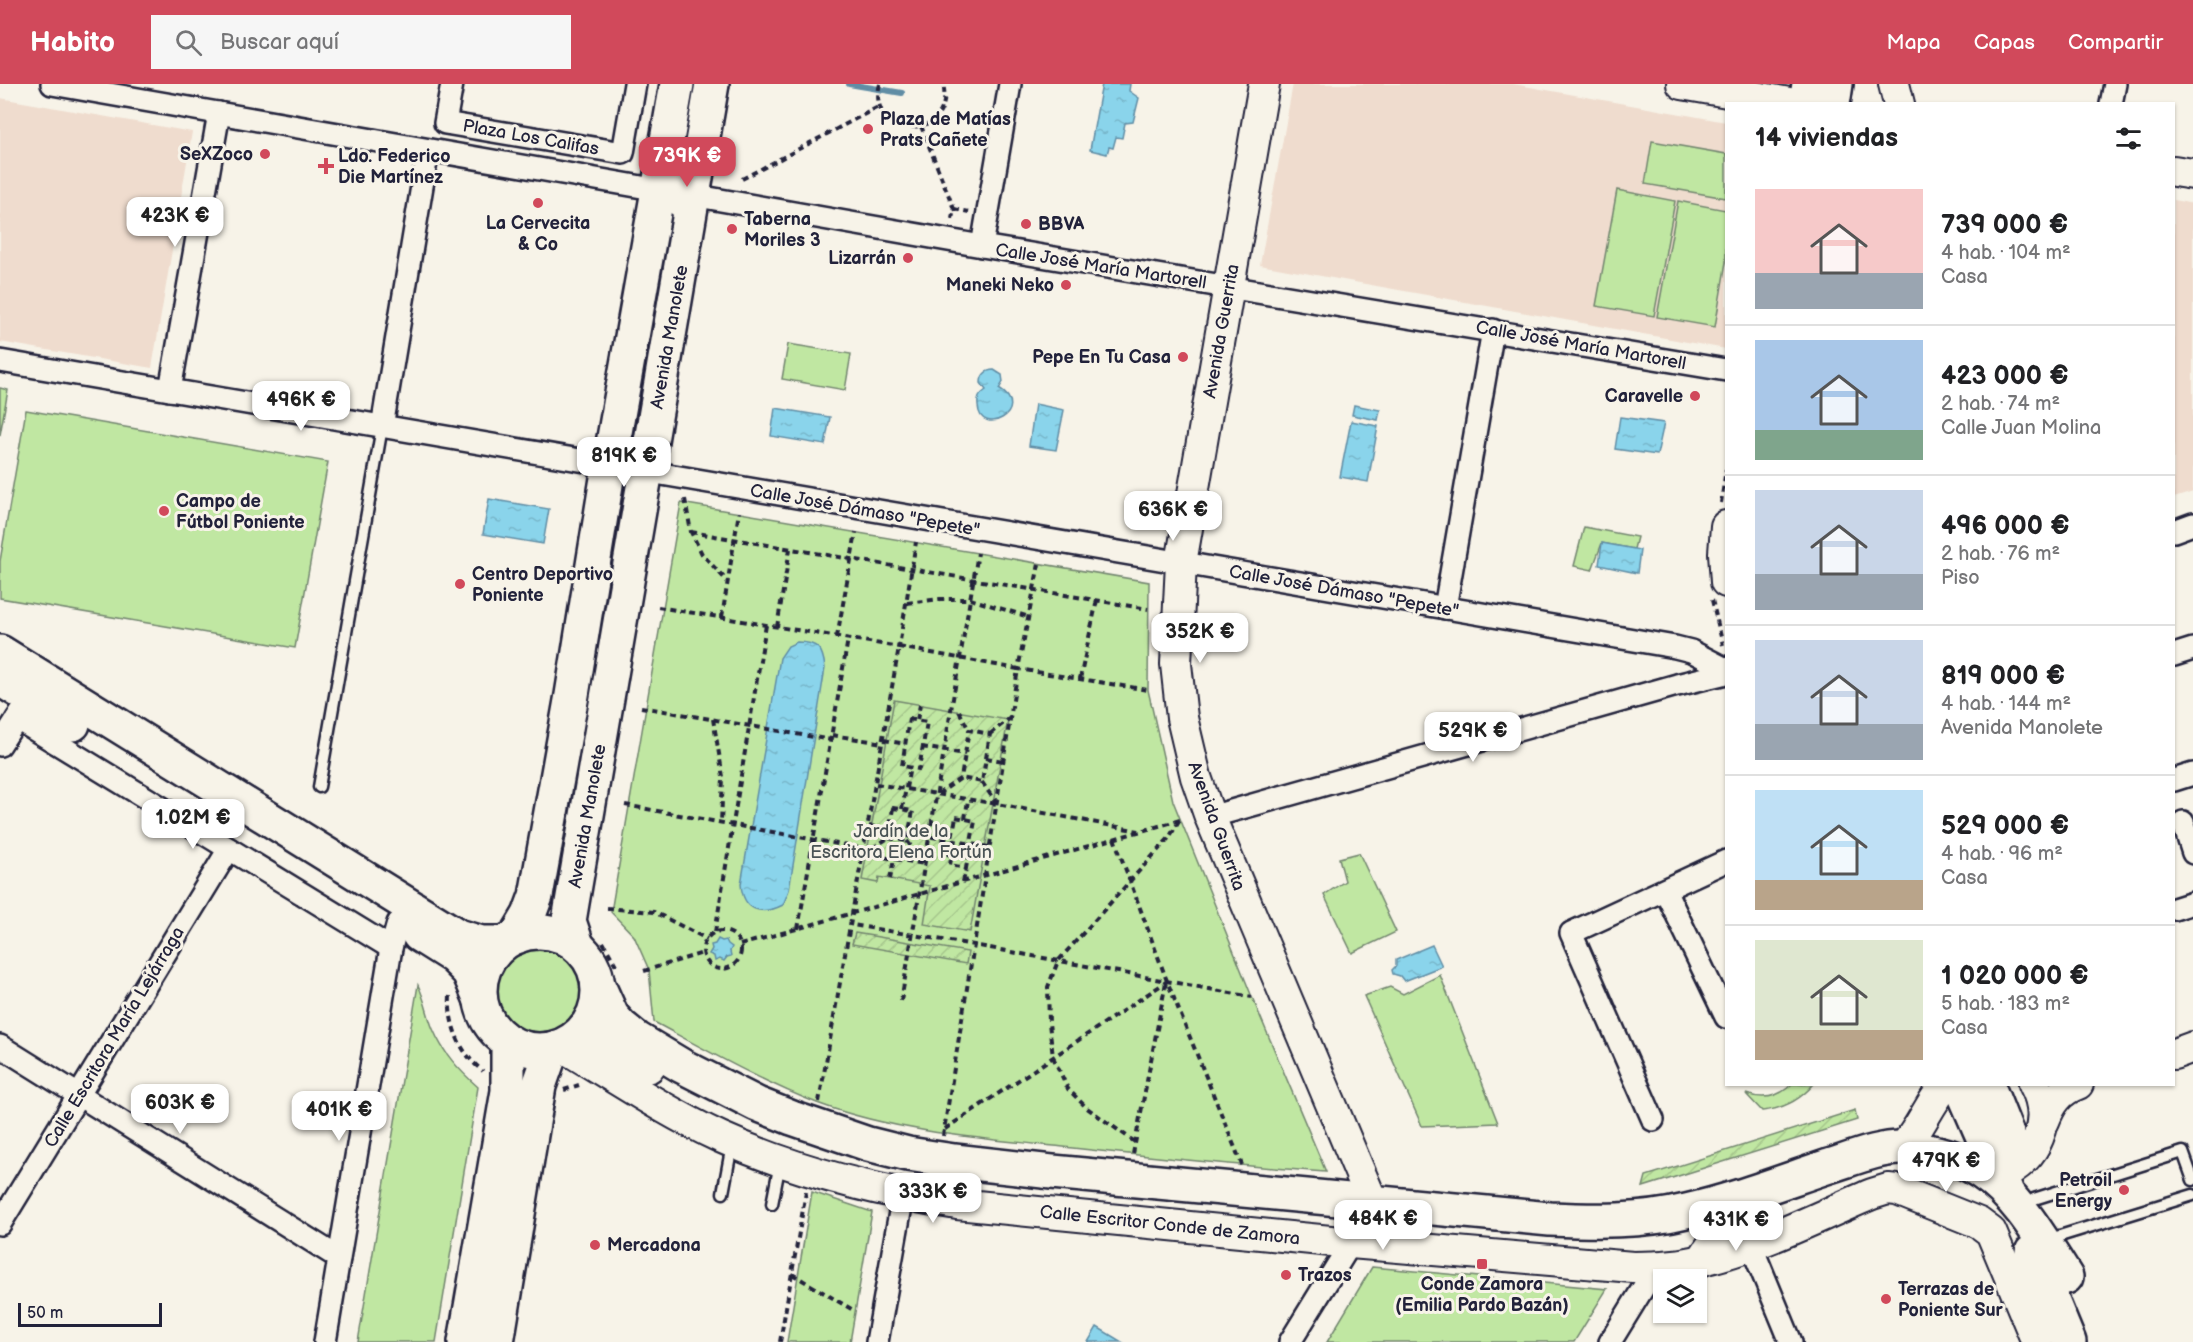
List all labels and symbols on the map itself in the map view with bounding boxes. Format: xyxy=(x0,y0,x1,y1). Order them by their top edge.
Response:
place label: Plaza de Matías Prats Cañete xyxy=(880,109,1011,151)
street label: Plaza Los Califas xyxy=(461,115,601,160)
marker: Plaza de Matías Prats Cañete xyxy=(861,122,875,136)
pin: 739K € xyxy=(638,137,736,188)
place label: SeXZoco xyxy=(180,144,253,165)
place label: Ldo. Federico Die Martínez xyxy=(338,146,450,188)
marker: SeXZoco xyxy=(258,147,272,161)
marker: Ldo. Federico Die Martínez xyxy=(319,159,333,173)
marker: La Cervecita & Co xyxy=(531,196,545,210)
pin: 423K € xyxy=(126,197,224,248)
place label: Taberna Moriles 3 xyxy=(744,209,820,251)
place label: La Cervecita & Co xyxy=(486,213,590,255)
place label: BBVA xyxy=(1038,214,1085,235)
marker: BBVA xyxy=(1019,217,1033,231)
marker: Taberna Moriles 3 xyxy=(725,222,739,236)
street label: Calle José María Martorell xyxy=(994,239,1208,294)
place label: Lizarrán xyxy=(828,248,896,269)
marker: Lizarrán xyxy=(901,251,915,265)
street label: Avenida Guerrita xyxy=(1199,262,1244,400)
street label: Avenida Manolete xyxy=(647,263,693,411)
place label: Maneki Neko xyxy=(946,275,1054,296)
marker: Maneki Neko xyxy=(1059,278,1073,292)
street label: Calle José María Martorell xyxy=(1474,317,1688,374)
place label: Pepe En Tu Casa xyxy=(1032,347,1171,368)
marker: Pepe En Tu Casa xyxy=(1176,350,1190,364)
pin: 496K € xyxy=(252,381,350,432)
place label: Caravelle xyxy=(1605,386,1683,407)
marker: Caravelle xyxy=(1688,389,1702,403)
pin: 819K € xyxy=(575,437,673,488)
street label: Calle José Dámaso "Pepete" xyxy=(748,480,981,541)
place label: Campo de Fútbol Poniente xyxy=(176,491,305,533)
pin: 636K € xyxy=(1124,491,1222,542)
marker: Campo de Fútbol Poniente xyxy=(157,504,171,518)
street label: Calle José Dámaso "Pepete" xyxy=(1227,561,1460,622)
place label: Centro Deportivo Poniente xyxy=(472,564,613,606)
marker: Centro Deportivo Poniente xyxy=(453,577,467,591)
pin: 352K € xyxy=(1151,613,1249,664)
pin: 529K € xyxy=(1424,712,1522,763)
street label: Avenida Manolete xyxy=(565,742,611,890)
street label: Avenida Guerrita xyxy=(1183,759,1250,894)
pin: 1.02M € xyxy=(138,799,248,850)
park label: Jardín de la Escritora Elena Fortún xyxy=(810,821,992,863)
street label: Calle Escritora María Lejárraga xyxy=(40,923,189,1151)
pin: 603K € xyxy=(131,1084,229,1135)
pin: 401K € xyxy=(290,1091,388,1142)
pin: 479K € xyxy=(1897,1142,1995,1193)
place label: Petroil Energy xyxy=(2055,1170,2113,1212)
pin: 333K € xyxy=(884,1173,982,1224)
marker: Petroil Energy xyxy=(2117,1183,2131,1197)
pin: 484K € xyxy=(1334,1200,1432,1251)
street label: Calle Escritor Conde de Zamora xyxy=(1039,1201,1301,1250)
pin: 431K € xyxy=(1687,1201,1785,1252)
place label: Mercadona xyxy=(607,1235,701,1256)
marker: Mercadona xyxy=(588,1238,602,1252)
marker: Conde Zamora (Emilia Pardo Bazán) xyxy=(1475,1257,1489,1271)
place label: Trazos xyxy=(1298,1265,1352,1286)
marker: Trazos xyxy=(1279,1268,1293,1282)
place label: Conde Zamora (Emilia Pardo Bazán) xyxy=(1395,1274,1569,1316)
place label: Terrazas de Poniente Sur xyxy=(1898,1279,2004,1321)
marker: Terrazas de Poniente Sur xyxy=(1879,1292,1893,1306)
scale bar xyxy=(18,1300,162,1328)

